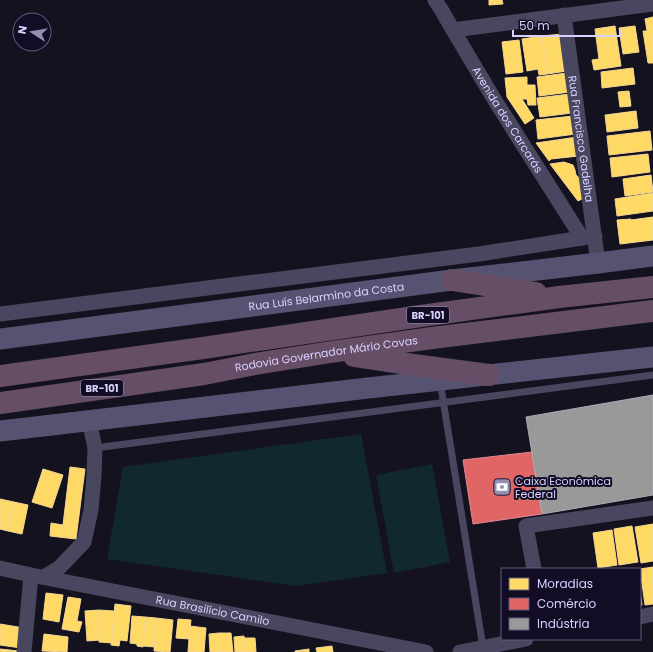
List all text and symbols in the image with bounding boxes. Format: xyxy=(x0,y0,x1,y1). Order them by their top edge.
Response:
north arrow xyxy=(12,12,52,52)
scale bar xyxy=(513,12,620,38)
text: 50 m xyxy=(519,17,550,34)
text: N xyxy=(14,24,31,36)
street label: Avenida dos Carcarás xyxy=(468,63,547,176)
street label: Rua Francisco Gadelha xyxy=(564,75,598,203)
street label: Rua Luís Belarmino da Costa xyxy=(247,278,405,314)
road number: BR-101 xyxy=(407,307,449,323)
street label: Rodovia Governador Mário Covas xyxy=(233,332,419,376)
road number: BR-101 xyxy=(81,380,123,396)
place label: Caixa Econômica Federal xyxy=(515,473,611,502)
bank icon: Caixa Econômica Federal xyxy=(492,477,512,497)
legend xyxy=(501,568,641,640)
text: Moradias xyxy=(537,575,593,592)
street label: Rua Brasilício Camilo xyxy=(155,592,271,629)
text: Comércio xyxy=(537,595,596,612)
text: Indústria xyxy=(537,615,590,632)

